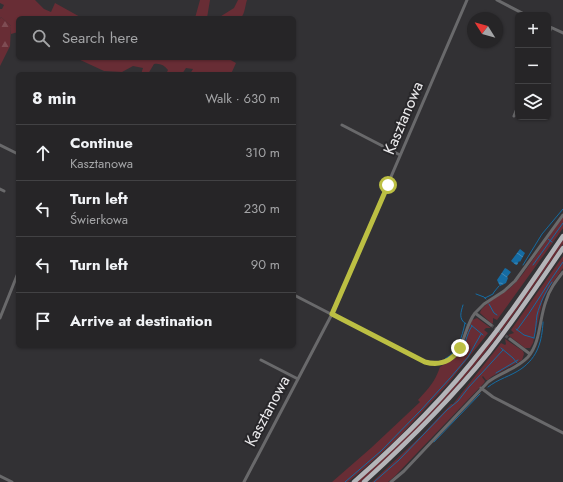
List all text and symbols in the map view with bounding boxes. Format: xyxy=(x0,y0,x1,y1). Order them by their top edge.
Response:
north arrow xyxy=(467,12,503,48)
map controls xyxy=(515,12,551,120)
button: + xyxy=(515,12,551,48)
search box xyxy=(16,16,296,60)
icon: search xyxy=(30,27,52,49)
text: Search here xyxy=(62,27,138,49)
button: − xyxy=(515,48,551,84)
street label: Kasztanowa xyxy=(377,78,429,158)
button: layers xyxy=(515,84,551,120)
text: 8 min xyxy=(32,86,76,110)
text: Walk · 630 m xyxy=(205,89,280,108)
text: Continue xyxy=(70,132,133,154)
icon: ahead xyxy=(32,142,54,164)
text: 310 m xyxy=(245,143,280,162)
text: Kasztanowa xyxy=(70,154,133,173)
route start xyxy=(379,176,397,194)
text: Turn left xyxy=(70,188,128,210)
icon: left xyxy=(32,198,54,220)
text: 230 m xyxy=(244,199,280,218)
text: Świerkowa xyxy=(70,210,128,229)
icon: left xyxy=(32,254,54,276)
text: Turn left xyxy=(70,254,128,276)
text: 90 m xyxy=(251,255,280,274)
icon: arrive xyxy=(32,310,54,332)
text: Arrive at destination xyxy=(70,310,212,332)
route end xyxy=(451,339,469,357)
street label: Kasztanowa xyxy=(239,371,295,451)

